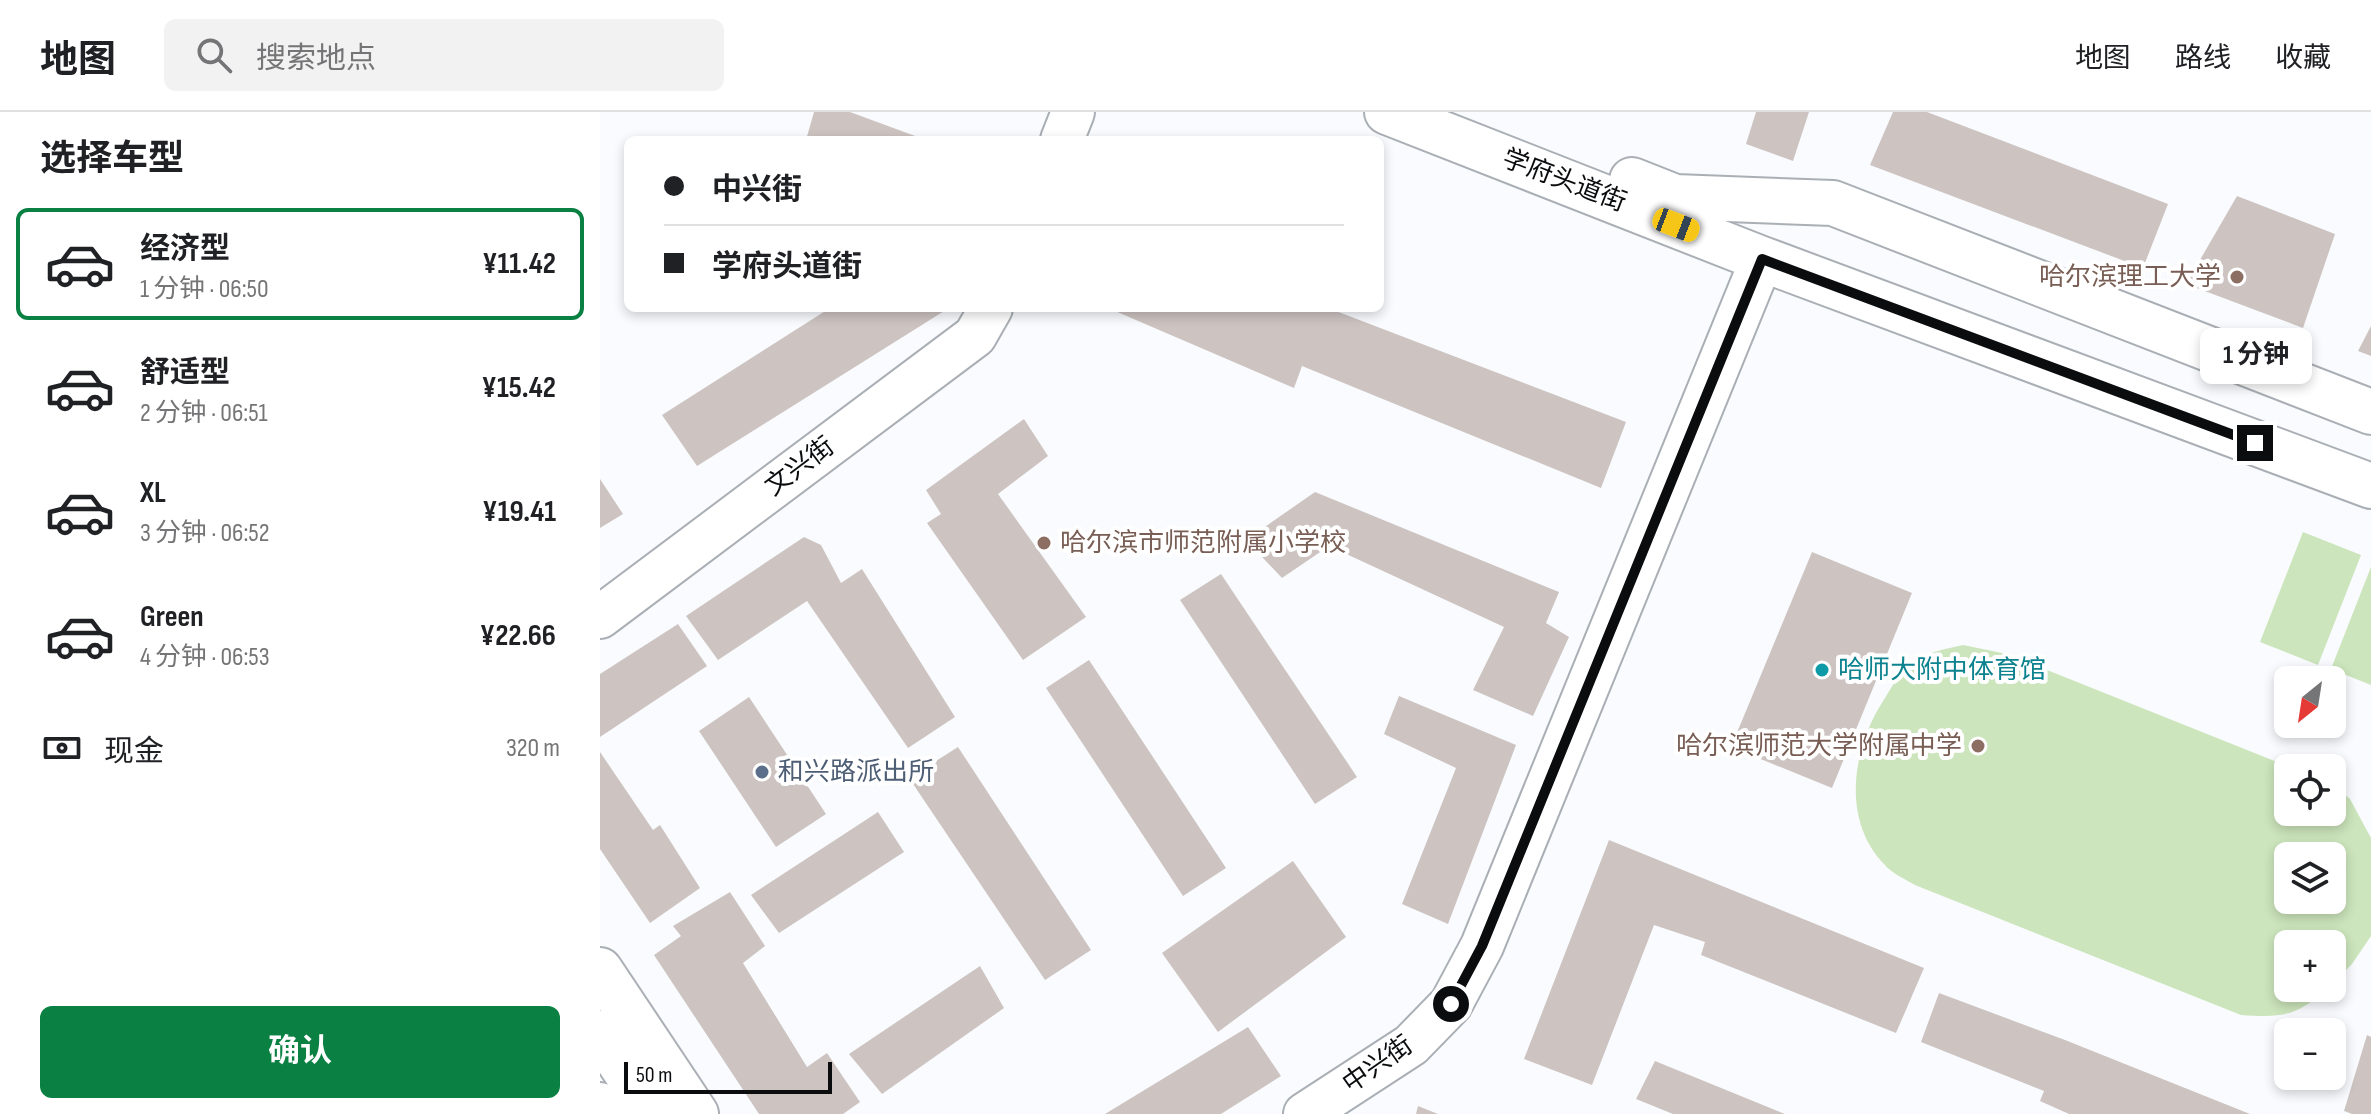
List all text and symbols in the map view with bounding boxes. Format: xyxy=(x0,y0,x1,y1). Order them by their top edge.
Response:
search box xyxy=(164,19,724,91)
icon: search xyxy=(192,33,236,77)
text: 地图 xyxy=(40,38,116,83)
text: 搜索地点 xyxy=(256,41,376,77)
text: 地图 xyxy=(2075,42,2131,75)
text: 路线 xyxy=(2175,42,2231,75)
text: 收藏 xyxy=(2275,42,2331,75)
text: 选择车型 xyxy=(40,138,184,181)
street label: 学府头道街 xyxy=(1498,143,1630,219)
text: 中兴街 xyxy=(712,172,802,208)
car xyxy=(1649,205,1703,245)
icon: car xyxy=(44,228,116,300)
text: 经济型 xyxy=(140,231,230,267)
text: ¥11.42 xyxy=(482,246,556,282)
text: 学府头道街 xyxy=(712,249,862,285)
place label: 哈尔滨理工大学 xyxy=(2039,262,2221,293)
marker: 哈尔滨理工大学 xyxy=(2228,268,2246,286)
text: 1 分钟 · 06:50 xyxy=(140,274,269,305)
callout: 1 分钟 xyxy=(2199,327,2311,383)
text: 1 分钟 xyxy=(2223,340,2289,371)
icon: car xyxy=(44,352,116,424)
text: 舒适型 xyxy=(140,355,230,391)
text: ¥15.42 xyxy=(481,370,556,406)
text: 2 分钟 · 06:51 xyxy=(140,398,268,429)
route end xyxy=(2237,425,2273,461)
street label: 文兴街 xyxy=(760,431,840,503)
text: XL xyxy=(140,475,166,511)
icon: car xyxy=(44,476,116,548)
text: ¥19.41 xyxy=(482,494,556,530)
text: 3 分钟 · 06:52 xyxy=(140,518,270,549)
place label: 哈尔滨市师范附属小学校 xyxy=(1060,528,1346,559)
marker: 哈尔滨市师范附属小学校 xyxy=(1035,534,1053,552)
text: Green xyxy=(140,599,204,635)
icon: car xyxy=(44,600,116,672)
text: ¥22.66 xyxy=(480,618,556,654)
text: 4 分钟 · 06:53 xyxy=(140,642,270,673)
place label: 哈师大附中体育馆 xyxy=(1838,655,2046,686)
marker: 哈师大附中体育馆 xyxy=(1813,661,1831,679)
north arrow xyxy=(2274,666,2346,738)
map controls xyxy=(2274,666,2346,1090)
icon: cash xyxy=(40,726,84,770)
place label: 哈尔滨师范大学附属中学 xyxy=(1676,731,1962,762)
text: 320 m xyxy=(506,733,560,764)
text: 现金 xyxy=(104,734,164,770)
marker: 哈尔滨师范大学附属中学 xyxy=(1969,737,1987,755)
button: locate xyxy=(2274,754,2346,826)
place label: 和兴路派出所 xyxy=(778,757,934,788)
marker: 和兴路派出所 xyxy=(753,763,771,781)
button: layers xyxy=(2274,842,2346,914)
button: + xyxy=(2274,930,2346,1002)
route start xyxy=(1433,986,1469,1022)
button: 确认 xyxy=(40,1006,560,1098)
button: − xyxy=(2274,1018,2346,1090)
street label: 中兴街 xyxy=(1337,1030,1419,1100)
scale bar xyxy=(624,1058,832,1094)
text: 50 m xyxy=(636,1062,672,1089)

